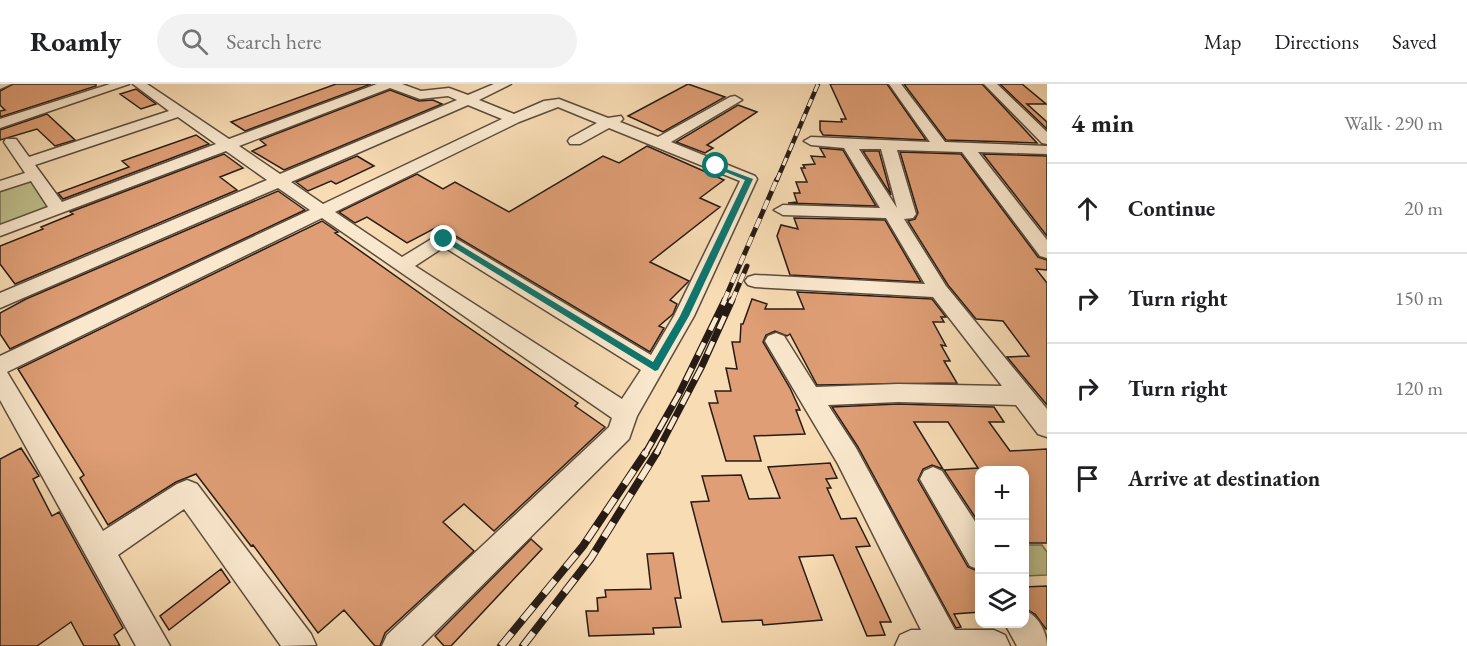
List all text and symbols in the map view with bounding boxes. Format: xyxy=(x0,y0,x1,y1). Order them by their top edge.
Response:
search box xyxy=(157,14,577,68)
text: Roamly xyxy=(30,23,121,59)
icon: search xyxy=(178,25,211,58)
text: Search here xyxy=(226,27,322,56)
text: Map xyxy=(1204,28,1241,55)
text: Directions xyxy=(1274,28,1359,55)
text: Saved xyxy=(1392,28,1437,55)
text: 4 min xyxy=(1071,106,1134,140)
text: Walk · 290 m xyxy=(1344,110,1443,136)
route start xyxy=(702,152,728,178)
icon: ahead xyxy=(1071,192,1104,225)
text: Continue xyxy=(1128,194,1215,223)
text: 20 m xyxy=(1404,195,1443,221)
route end xyxy=(430,225,456,251)
icon: right xyxy=(1071,282,1104,315)
text: Turn right xyxy=(1128,284,1227,313)
text: 150 m xyxy=(1395,285,1443,311)
icon: right xyxy=(1071,372,1104,405)
text: Turn right xyxy=(1128,374,1227,403)
text: 120 m xyxy=(1395,375,1443,401)
icon: arrive xyxy=(1071,462,1104,495)
text: Arrive at destination xyxy=(1128,464,1320,493)
map controls xyxy=(975,466,1029,628)
button: + xyxy=(975,466,1029,520)
button: − xyxy=(975,520,1029,574)
button: layers xyxy=(975,574,1029,628)

